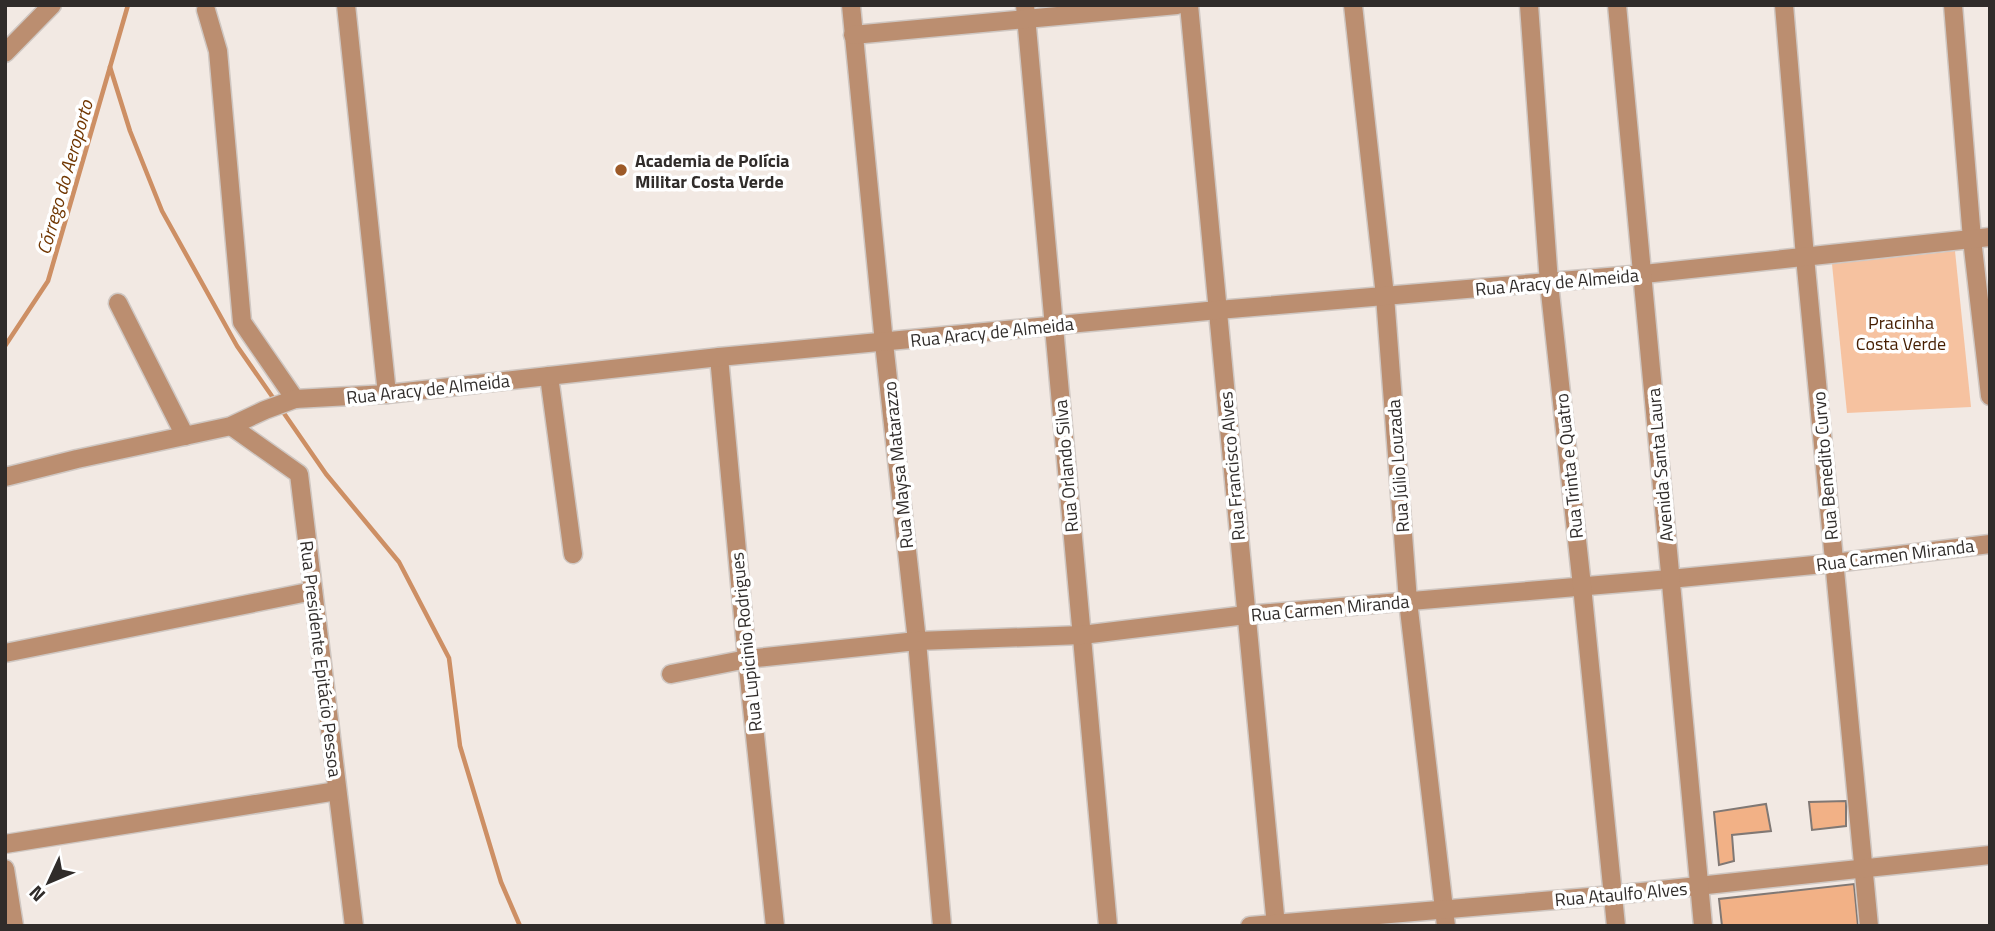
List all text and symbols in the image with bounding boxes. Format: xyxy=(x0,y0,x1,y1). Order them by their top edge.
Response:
water label: Córrego do Aeroporto xyxy=(28,96,100,258)
place label: Academia de Polícia Militar Costa Verde xyxy=(635,147,790,195)
marker: Academia de Polícia Militar Costa Verde xyxy=(613,162,629,178)
street label: Rua Aracy de Almeida xyxy=(1474,261,1640,303)
park label: Pracinha Costa Verde xyxy=(1856,309,1946,357)
street label: Rua Aracy de Almeida xyxy=(909,310,1075,354)
street label: Rua Aracy de Almeida xyxy=(345,367,511,411)
street label: Rua Maysa Matarazzo xyxy=(876,380,920,550)
street label: Avenida Santa Laura xyxy=(1640,387,1680,543)
street label: Rua Francisco Alves xyxy=(1212,390,1252,542)
street label: Rua Benedito Curvo xyxy=(1805,391,1845,541)
street label: Rua Trinta e Quatro xyxy=(1548,392,1590,540)
street label: Rua Orlando Silva xyxy=(1047,399,1085,533)
street label: Rua Júlio Louzada xyxy=(1380,399,1416,533)
street label: Rua Carmen Miranda xyxy=(1815,532,1975,578)
street label: Rua Presidente Epitácio Pessoa xyxy=(293,539,349,779)
street label: Rua Lupicinio Rodrigues xyxy=(723,551,769,733)
street label: Rua Carmen Miranda xyxy=(1250,588,1410,628)
north arrow xyxy=(14,847,84,917)
street label: Rua Ataulfo Alves xyxy=(1553,875,1689,913)
text: N xyxy=(21,879,51,909)

